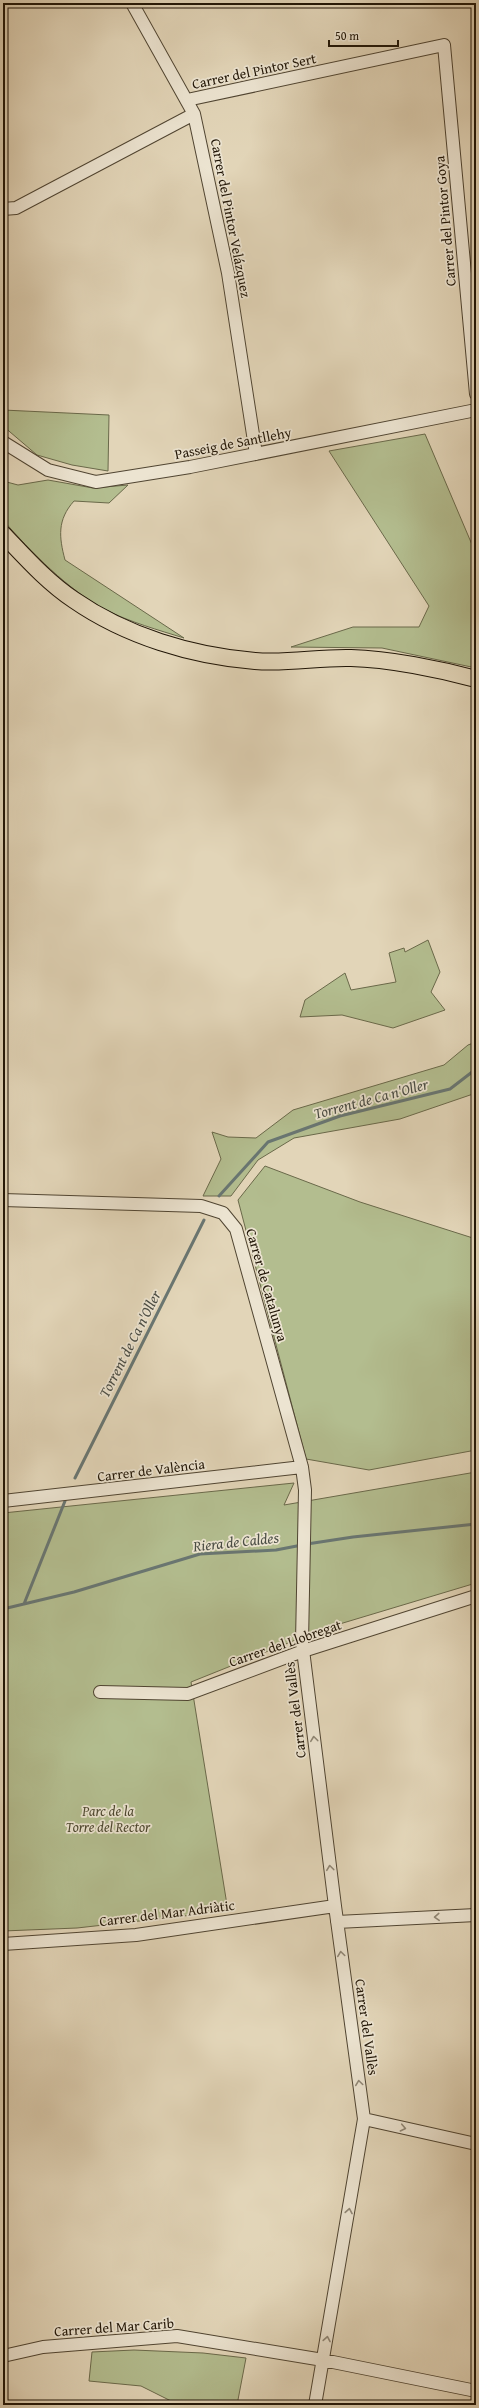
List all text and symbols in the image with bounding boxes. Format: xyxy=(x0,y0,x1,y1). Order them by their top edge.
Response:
scale bar xyxy=(329,22,398,48)
text: 50 m xyxy=(335,27,359,44)
street label: Carrer del Pintor Sert xyxy=(190,48,318,94)
street label: Carrer del Pintor Velázquez xyxy=(206,137,256,299)
street label: Carrer del Pintor Goya xyxy=(429,154,461,287)
street label: Passeig de Santllehy xyxy=(173,422,293,464)
water label: Torrent de Ca n'Oller xyxy=(311,1073,431,1124)
street label: Carrer de Catalunya xyxy=(241,1226,293,1344)
water label: Torrent de Ca n'Oller xyxy=(93,1286,166,1401)
street label: Carrer de València xyxy=(96,1453,206,1487)
water label: Riera de Caldes xyxy=(191,1527,280,1557)
street label: Carrer del Llobregat xyxy=(226,1614,344,1672)
street label: Carrer del Vallès xyxy=(279,1661,311,1759)
one-way arrow xyxy=(310,1736,319,1742)
park label: Parc de la Torre del Rector xyxy=(66,1801,151,1837)
one-way arrow xyxy=(326,1865,335,1871)
street label: Carrer del Mar Adriàtic xyxy=(98,1895,236,1931)
one-way arrow xyxy=(434,1913,440,1921)
one-way arrow xyxy=(337,1951,346,1957)
street label: Carrer del Vallès xyxy=(350,1978,384,2076)
one-way arrow xyxy=(355,2080,364,2086)
one-way arrow xyxy=(399,2123,406,2131)
one-way arrow xyxy=(344,2208,352,2214)
street label: Carrer del Mar Carib xyxy=(53,2313,175,2341)
one-way arrow xyxy=(322,2336,330,2342)

